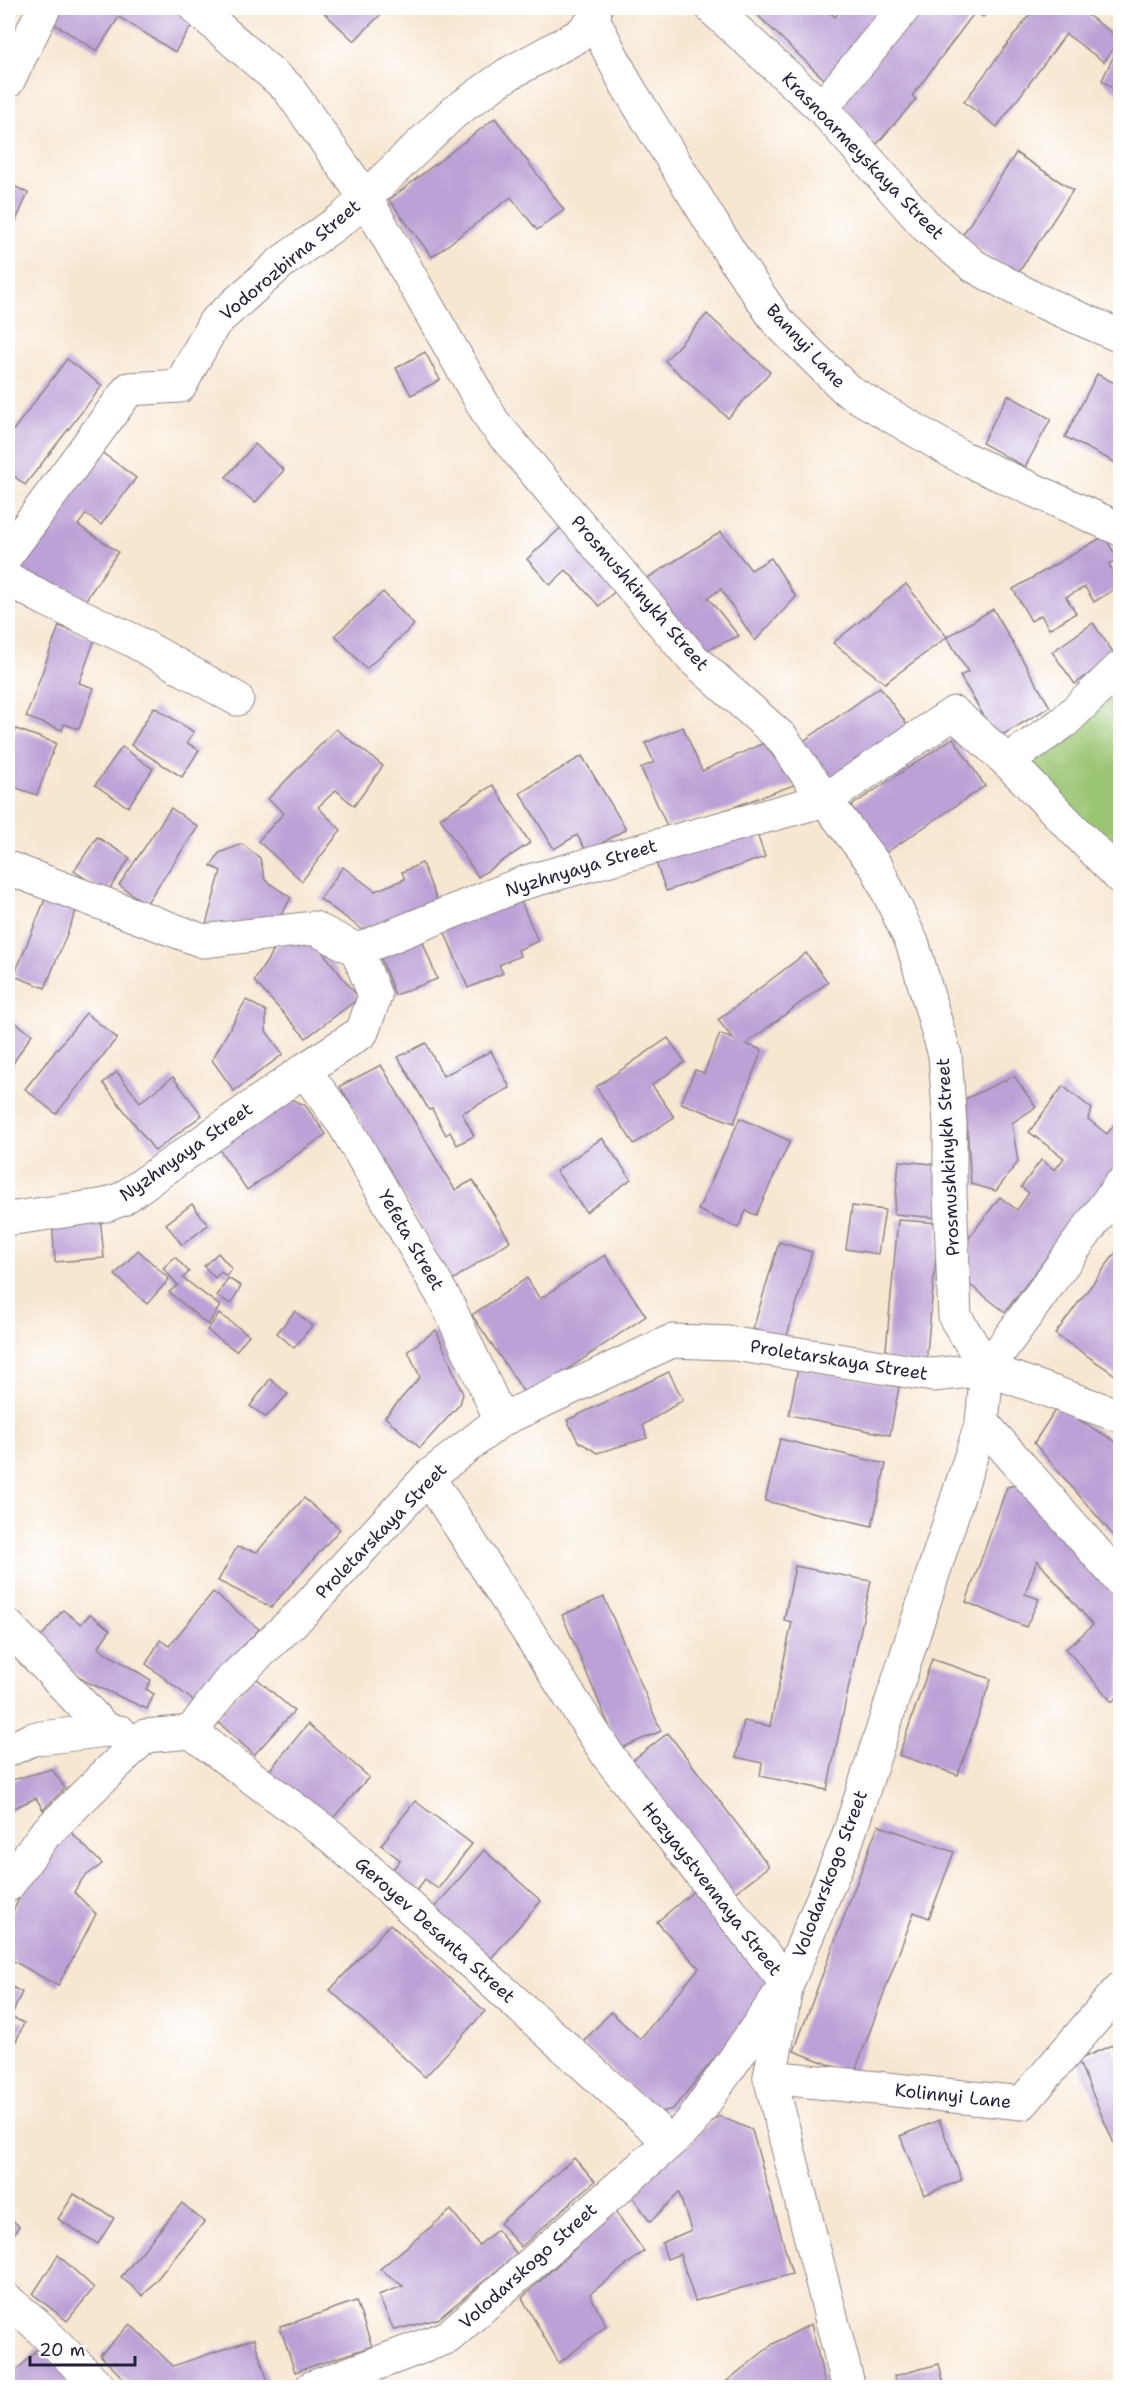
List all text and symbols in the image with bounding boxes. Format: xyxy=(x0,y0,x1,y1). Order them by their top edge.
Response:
street label: Krasnoarmeyskaya Street xyxy=(777,67,950,245)
street label: Vodorozbirna Street xyxy=(215,194,365,326)
street label: Bannyi Lane xyxy=(761,299,851,393)
street label: Prosmushkinykh Street xyxy=(566,510,714,676)
street label: Nyzhnyaya Street xyxy=(502,833,660,903)
street label: Prosmushkinykh Street xyxy=(931,1057,965,1257)
street label: Nyzhnyaya Street xyxy=(115,1097,258,1207)
street label: Yefeta Street xyxy=(372,1185,450,1295)
street label: Proletarskaya Street xyxy=(748,1334,930,1386)
street label: Proletarskaya Street xyxy=(310,1458,452,1604)
street label: Volodarskogo Street xyxy=(787,1787,873,1961)
street label: Hozyaystvennaya Street xyxy=(637,1797,787,1981)
street label: Geroyev Desanta Street xyxy=(350,1852,520,2009)
street label: Kolinnyi Lane xyxy=(894,2078,1012,2114)
street label: Volodarskogo Street xyxy=(454,2198,602,2334)
scale bar xyxy=(30,2329,135,2367)
text: 20 m xyxy=(39,2338,85,2362)

